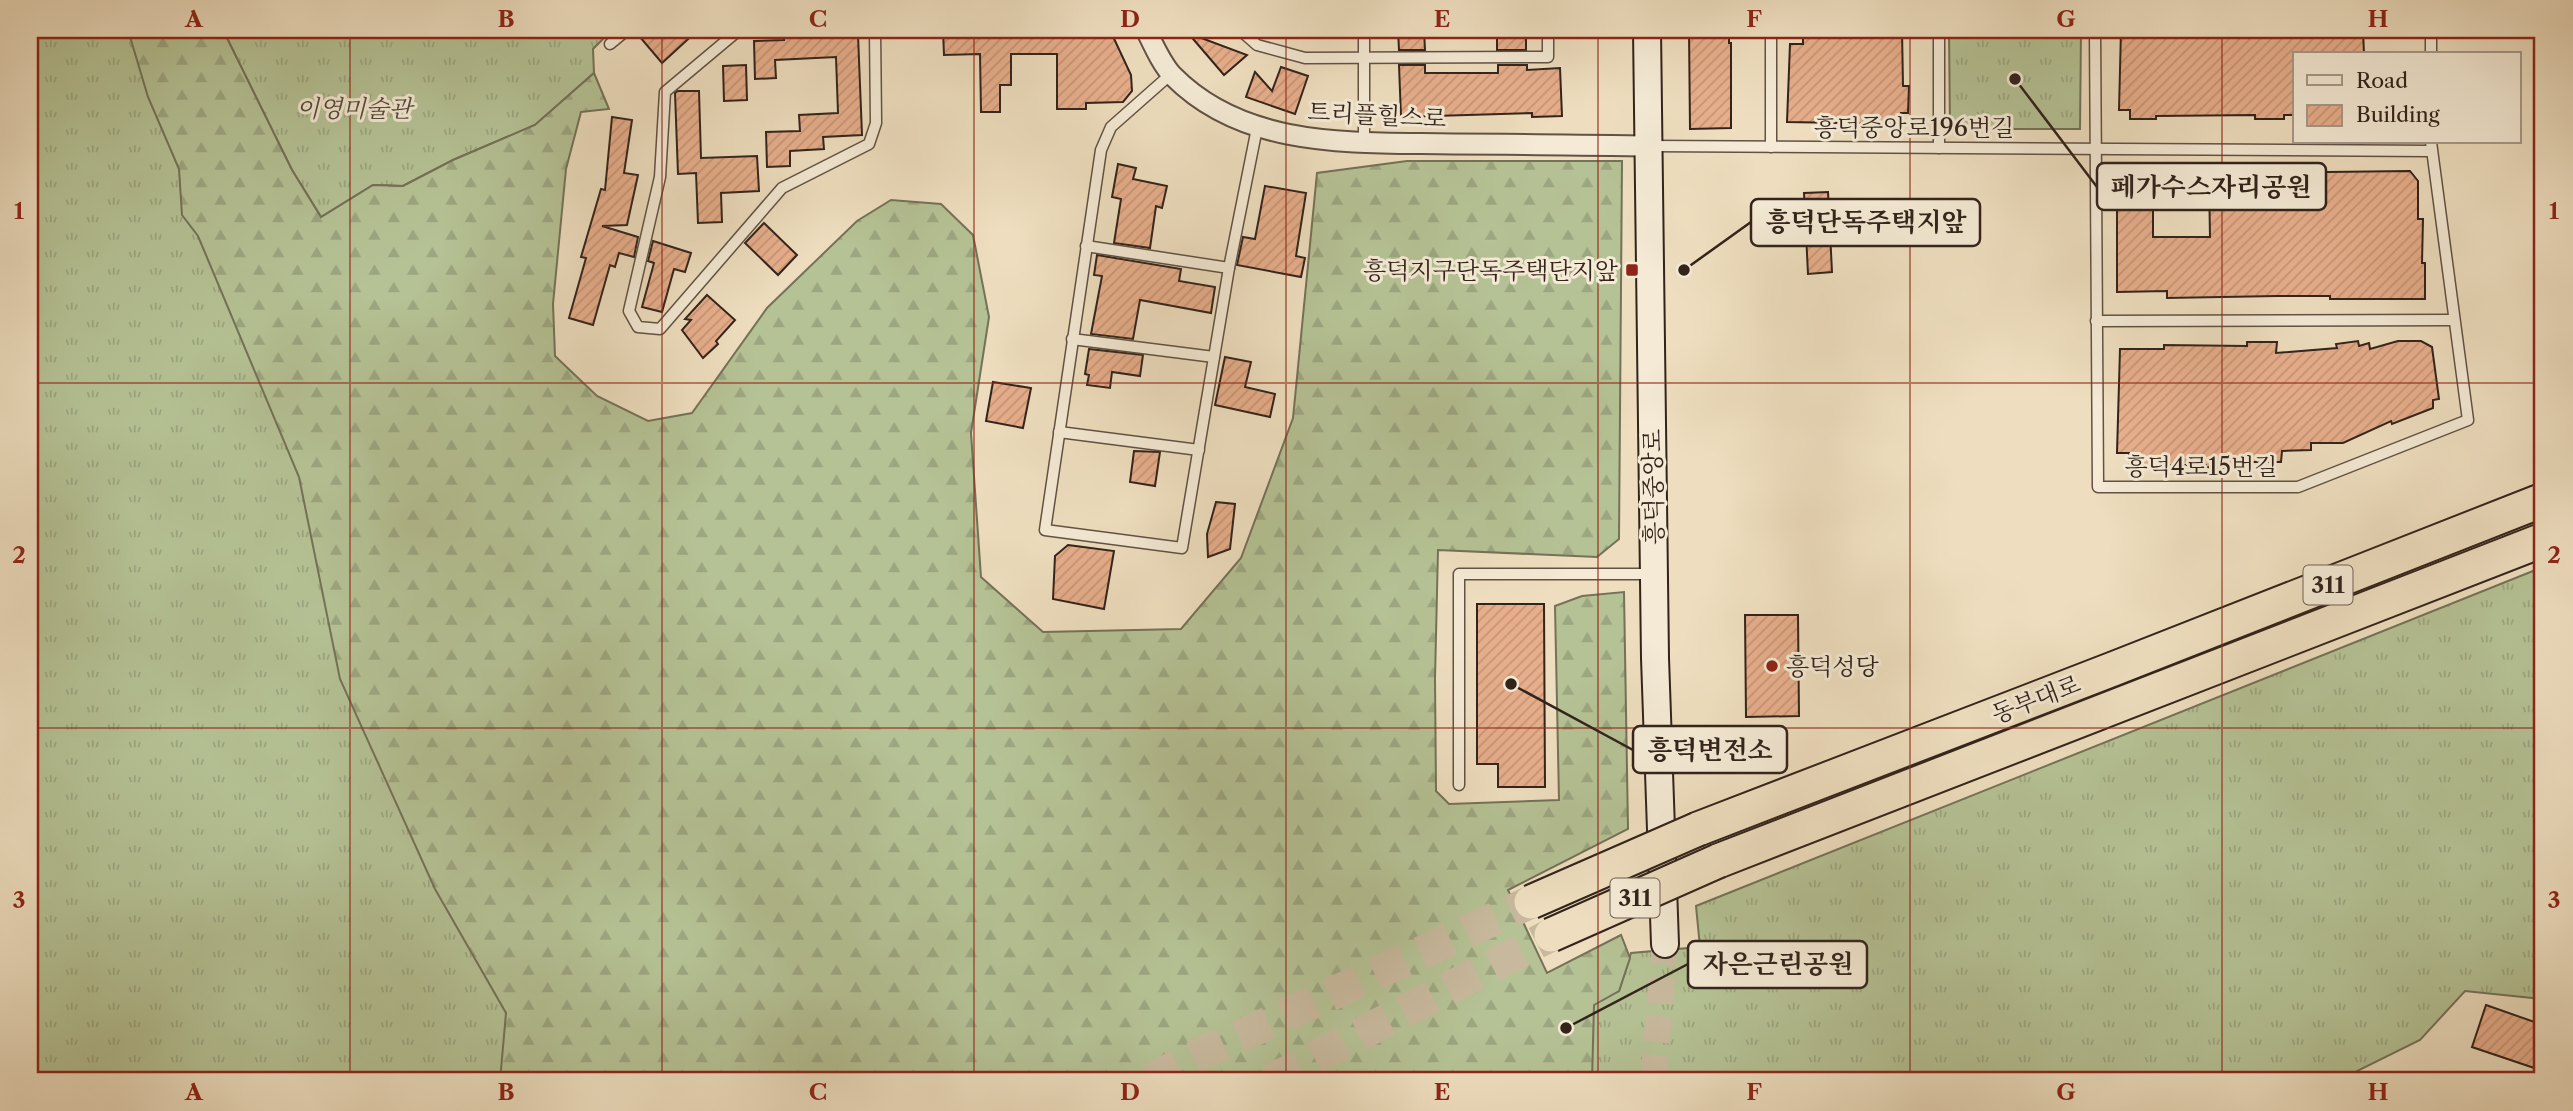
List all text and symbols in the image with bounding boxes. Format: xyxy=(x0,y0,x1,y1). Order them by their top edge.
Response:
text: A xyxy=(184,5,204,33)
text: B xyxy=(497,5,515,33)
text: C xyxy=(809,5,827,33)
text: D xyxy=(1120,5,1140,33)
text: E xyxy=(1434,5,1450,33)
text: F xyxy=(1746,5,1762,33)
text: G xyxy=(2056,5,2076,33)
text: H xyxy=(2368,5,2389,33)
legend xyxy=(2293,52,2520,144)
text: Road xyxy=(2356,68,2408,93)
park label: 이영미술관 xyxy=(296,94,415,123)
street label: 트리플힐스로 xyxy=(1307,97,1447,133)
text: Building xyxy=(2356,102,2441,127)
street label: 흥덕중앙로196번길 xyxy=(1814,113,2014,142)
callout: 페가수스자리공원 xyxy=(2097,163,2326,210)
text: 페가수스자리공원 xyxy=(2111,171,2311,203)
text: 1 xyxy=(14,197,25,225)
text: 1 xyxy=(2549,197,2560,225)
callout: 흥덕단독주택지앞 xyxy=(1751,199,1980,246)
text: 흥덕단독주택지앞 xyxy=(1766,206,1967,238)
place label: 흥덕지구단독주택단지앞 xyxy=(1363,256,1618,285)
marker: 흥덕지구단독주택단지앞 xyxy=(1624,262,1640,278)
street label: 흥덕중앙로 xyxy=(1637,429,1669,545)
street label: 흥덕4로15번길 xyxy=(2125,452,2277,481)
text: 2 xyxy=(12,541,26,569)
text: 2 xyxy=(2547,541,2561,569)
road number: 311 xyxy=(2304,566,2352,604)
place label: 흥덕성당 xyxy=(1786,652,1880,681)
marker: 흥덕성당 xyxy=(1764,658,1780,674)
street label: 동부대로 xyxy=(1988,669,2084,729)
callout: 흥덕변전소 xyxy=(1633,726,1787,773)
text: 흥덕변전소 xyxy=(1647,734,1773,766)
road number: 311 xyxy=(1610,878,1660,917)
text: 3 xyxy=(13,886,26,914)
text: 3 xyxy=(2548,886,2561,914)
callout: 자은근린공원 xyxy=(1688,941,1867,988)
text: 자은근린공원 xyxy=(1703,948,1853,980)
text: A xyxy=(184,1078,204,1106)
text: B xyxy=(497,1078,515,1106)
text: C xyxy=(809,1078,827,1106)
text: D xyxy=(1120,1078,1140,1106)
text: E xyxy=(1434,1078,1450,1106)
text: F xyxy=(1746,1078,1762,1106)
text: G xyxy=(2056,1078,2076,1106)
text: H xyxy=(2368,1078,2389,1106)

